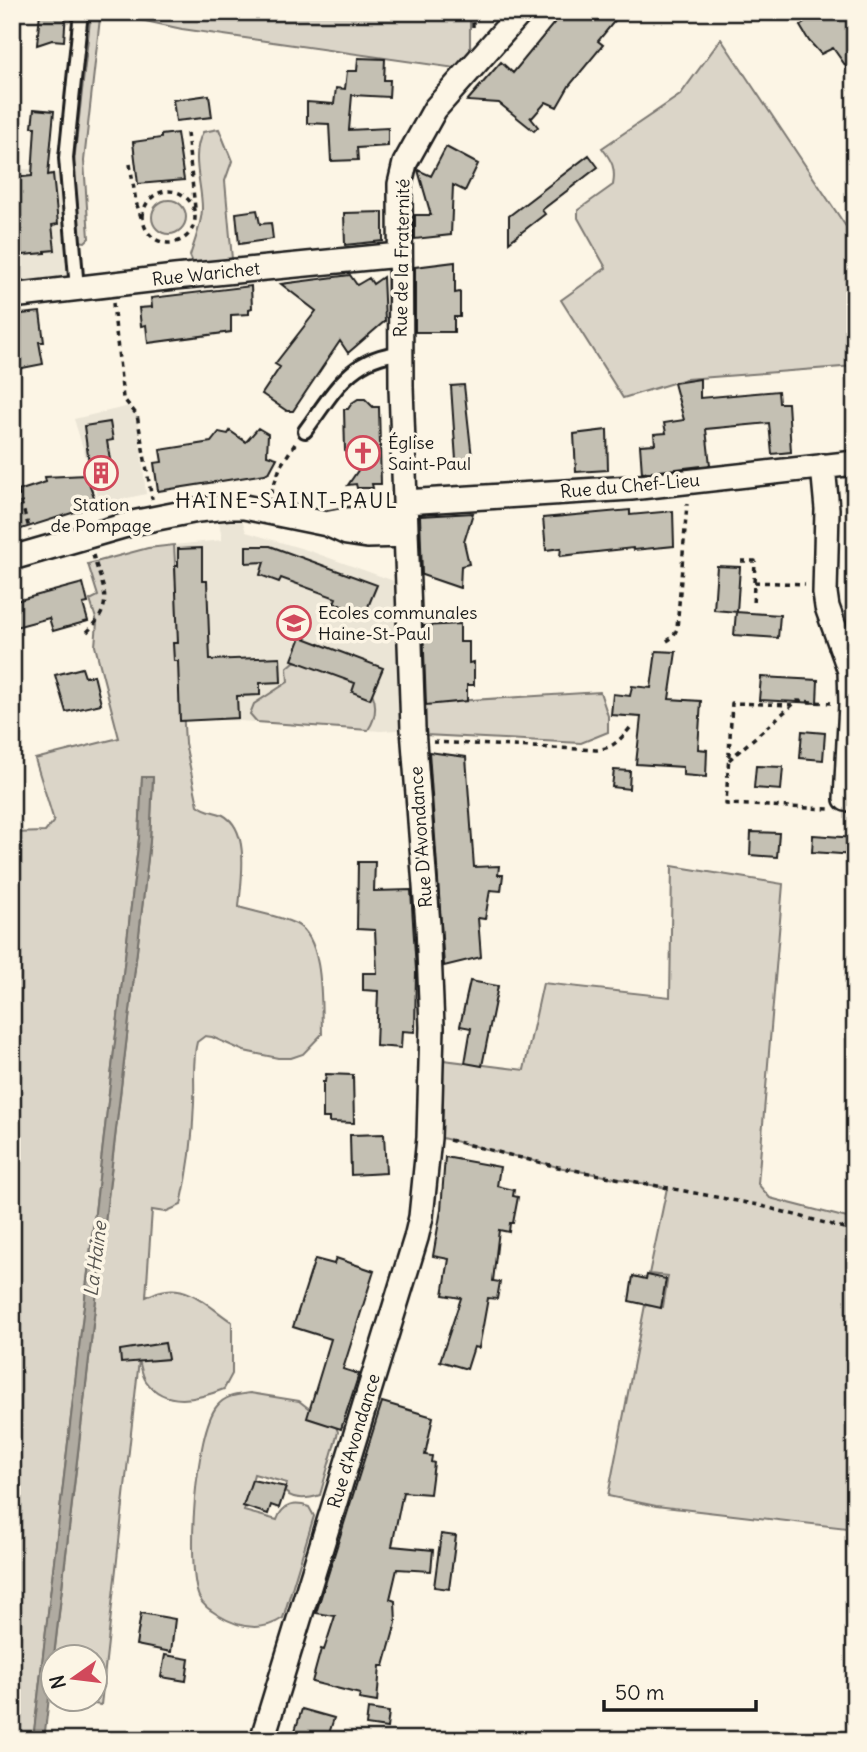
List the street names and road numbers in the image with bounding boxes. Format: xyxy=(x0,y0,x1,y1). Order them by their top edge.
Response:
street label: Rue de la Fraternité xyxy=(389,178,414,337)
street label: Rue Warichet xyxy=(151,256,261,291)
street label: Rue du Chef-Lieu xyxy=(559,468,701,503)
street label: Rue D'Avondance xyxy=(404,765,437,909)
street label: Rue d'Avondance xyxy=(322,1371,385,1511)

